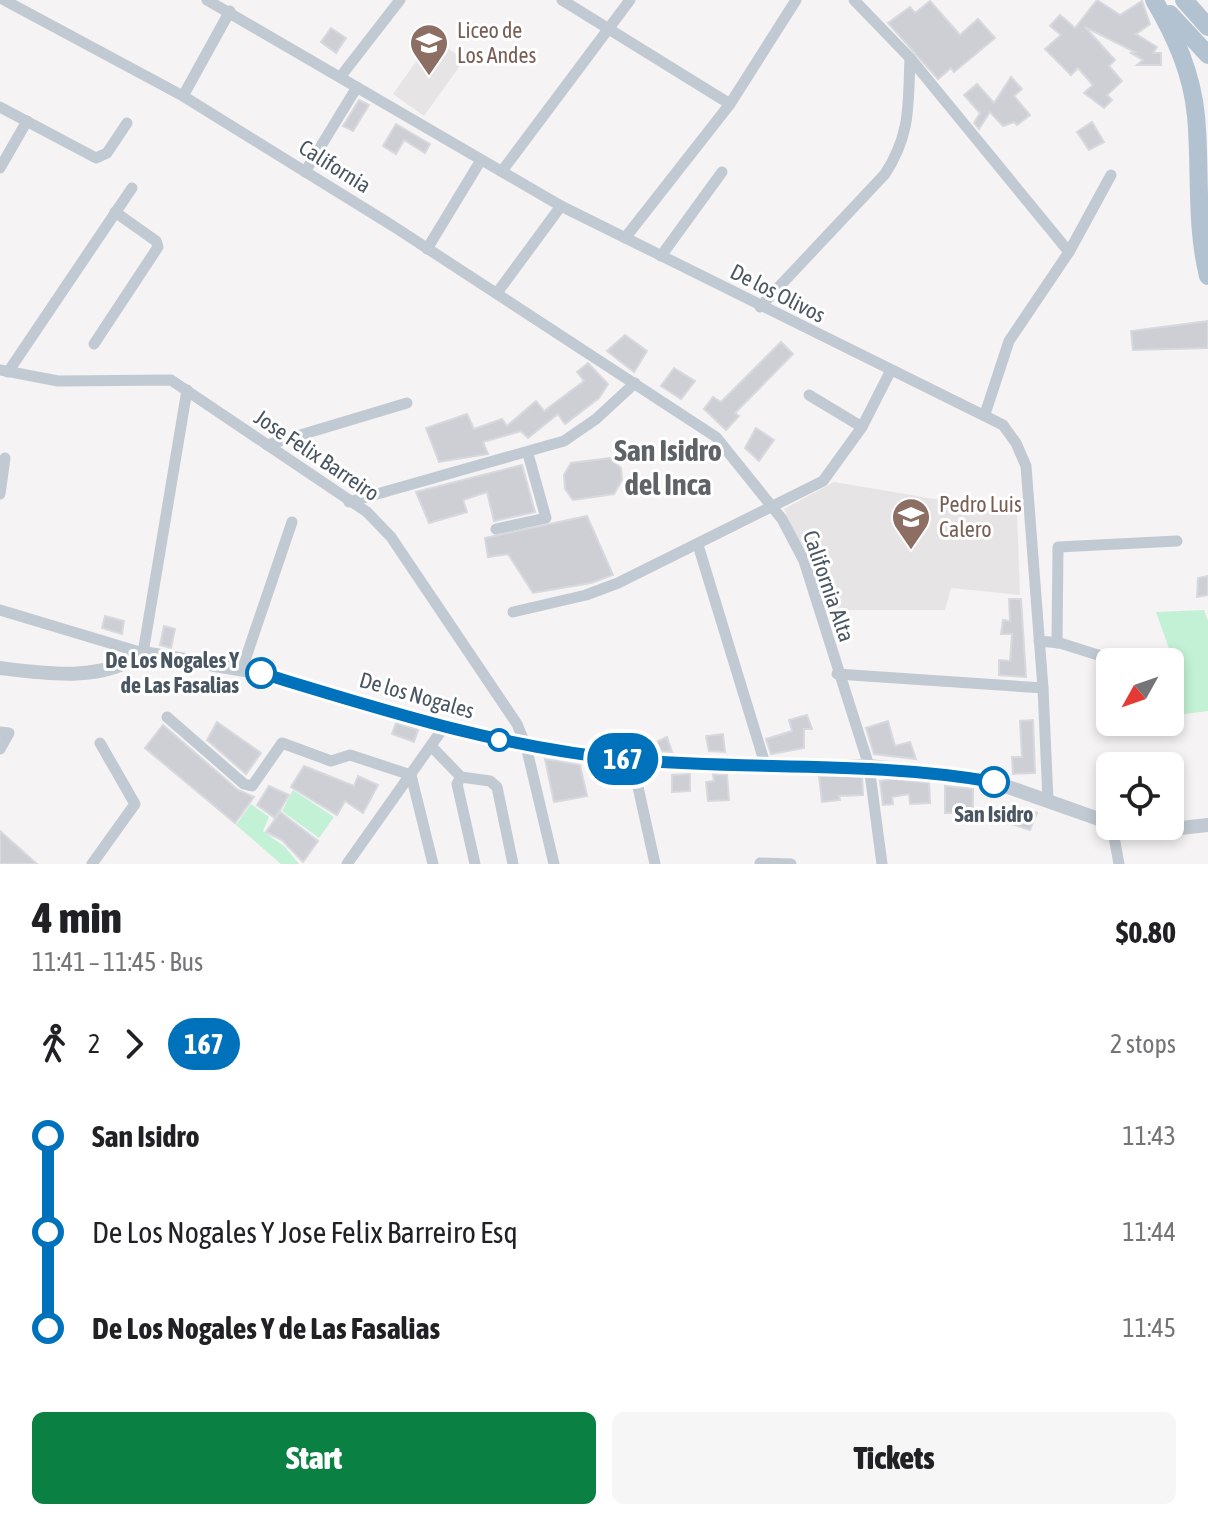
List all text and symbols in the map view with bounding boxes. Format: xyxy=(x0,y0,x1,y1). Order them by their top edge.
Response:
place label: Liceo de Los Andes xyxy=(457,17,537,68)
school or university icon: Liceo de Los Andes xyxy=(408,22,450,77)
street label: California xyxy=(294,134,376,198)
street label: De los Olivos xyxy=(726,258,830,328)
street label: Jose Felix Barreiro xyxy=(250,404,384,506)
district label: San Isidro del Inca xyxy=(614,433,722,501)
place label: Pedro Luis Calero xyxy=(939,491,1022,542)
school or university icon: Pedro Luis Calero xyxy=(890,496,932,551)
street label: California Alta xyxy=(798,527,860,645)
place label: De Los Nogales Y de Las Fasalias xyxy=(105,647,239,698)
north arrow xyxy=(1096,648,1184,736)
map controls xyxy=(1096,648,1184,840)
marker: De Los Nogales Y de Las Fasalias xyxy=(246,658,276,688)
street label: De los Nogales xyxy=(357,666,478,724)
unlabelled marker xyxy=(488,729,510,751)
line badge: 167 xyxy=(577,733,669,785)
text: 167 xyxy=(603,743,643,775)
button: locate xyxy=(1096,752,1184,840)
marker: San Isidro xyxy=(979,767,1009,797)
place label: San Isidro xyxy=(955,801,1033,827)
text: 4 min xyxy=(32,892,122,942)
text: $0.80 xyxy=(1116,915,1176,949)
text: 11:41 – 11:45 · Bus xyxy=(32,947,203,977)
icon: walk xyxy=(32,1022,76,1066)
icon: forward xyxy=(112,1022,156,1066)
text: 167 xyxy=(184,1028,224,1060)
text: 2 xyxy=(88,1029,100,1059)
text: 2 stops xyxy=(1110,1029,1176,1059)
text: San Isidro xyxy=(92,1119,200,1153)
text: 11:43 xyxy=(1122,1121,1176,1151)
text: De Los Nogales Y Jose Felix Barreiro Esq xyxy=(92,1215,518,1249)
text: 11:44 xyxy=(1122,1217,1176,1247)
text: De Los Nogales Y de Las Fasalias xyxy=(92,1311,440,1345)
text: 11:45 xyxy=(1122,1313,1176,1343)
button: Start xyxy=(32,1412,596,1504)
button: Tickets xyxy=(612,1412,1176,1504)

